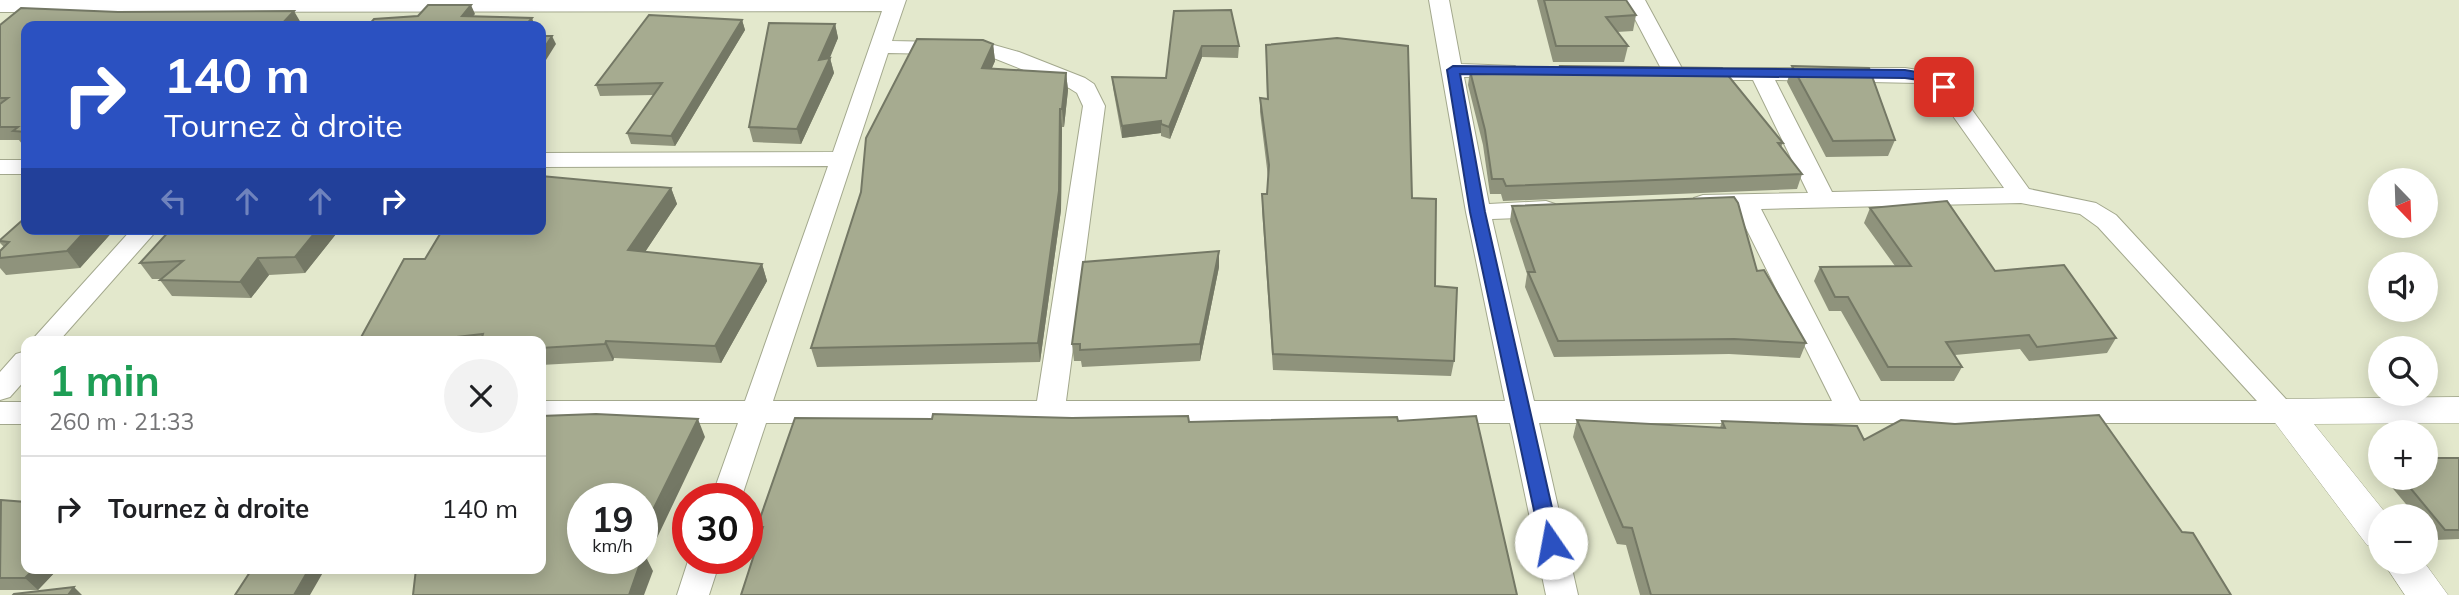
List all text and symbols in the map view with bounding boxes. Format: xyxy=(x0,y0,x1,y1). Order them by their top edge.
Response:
text: 140 m xyxy=(164,44,310,105)
icon: right xyxy=(49,49,140,140)
pin xyxy=(1914,57,1974,117)
icon: arrive xyxy=(1925,68,1963,106)
text: Tournez à droite xyxy=(164,105,403,145)
north arrow xyxy=(2368,168,2438,238)
map controls xyxy=(2368,168,2438,574)
icon: left xyxy=(155,182,193,220)
icon: ahead xyxy=(228,182,266,220)
icon: ahead xyxy=(301,182,339,220)
icon: right xyxy=(374,182,412,220)
button: sound xyxy=(2368,252,2438,322)
button: search xyxy=(2368,336,2438,406)
text: 1 min xyxy=(49,354,160,407)
button: close xyxy=(444,359,518,433)
text: 260 m · 21:33 xyxy=(49,407,194,436)
button: + xyxy=(2368,420,2438,490)
speed limit sign: 30 xyxy=(672,483,763,574)
icon: right xyxy=(49,490,87,528)
text: Tournez à droite xyxy=(108,492,309,525)
text: 140 m xyxy=(442,492,518,525)
text: 19 xyxy=(591,497,634,541)
button: − xyxy=(2368,504,2438,574)
position arrow xyxy=(1514,506,1588,580)
text: km/h xyxy=(592,534,633,557)

